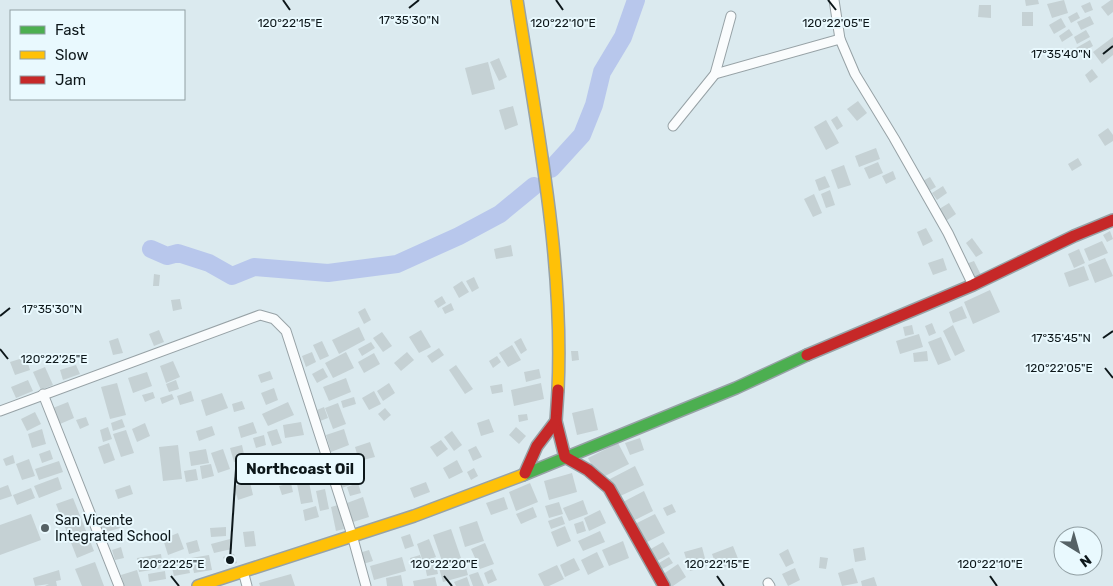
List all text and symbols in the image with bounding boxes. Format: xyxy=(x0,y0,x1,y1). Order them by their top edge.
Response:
legend xyxy=(10,10,185,100)
text: 17°35'30"N xyxy=(379,13,439,27)
text: 120°22'15"E xyxy=(257,16,323,30)
text: 120°22'10"E xyxy=(530,16,596,30)
text: 120°22'05"E xyxy=(802,16,870,30)
text: Fast xyxy=(55,21,85,39)
text: Slow xyxy=(55,46,88,64)
text: 17°35'40"N xyxy=(1031,47,1091,61)
text: Jam xyxy=(55,71,86,89)
text: 17°35'30"N xyxy=(22,302,82,316)
text: 17°35'45"N xyxy=(1031,331,1091,345)
text: 120°22'25"E xyxy=(20,352,88,366)
text: 120°22'05"E xyxy=(1025,361,1093,375)
callout: Northcoast Oil xyxy=(236,454,364,484)
text: Northcoast Oil xyxy=(246,460,354,478)
place label: San Vicente Integrated School xyxy=(55,512,171,545)
marker: San Vicente Integrated School xyxy=(39,522,51,534)
north arrow xyxy=(1053,526,1103,576)
text: N xyxy=(1076,551,1095,571)
text: 120°22'25"E xyxy=(137,557,205,571)
text: 120°22'20"E xyxy=(410,557,478,571)
text: 120°22'15"E xyxy=(684,557,750,571)
text: 120°22'10"E xyxy=(957,557,1023,571)

